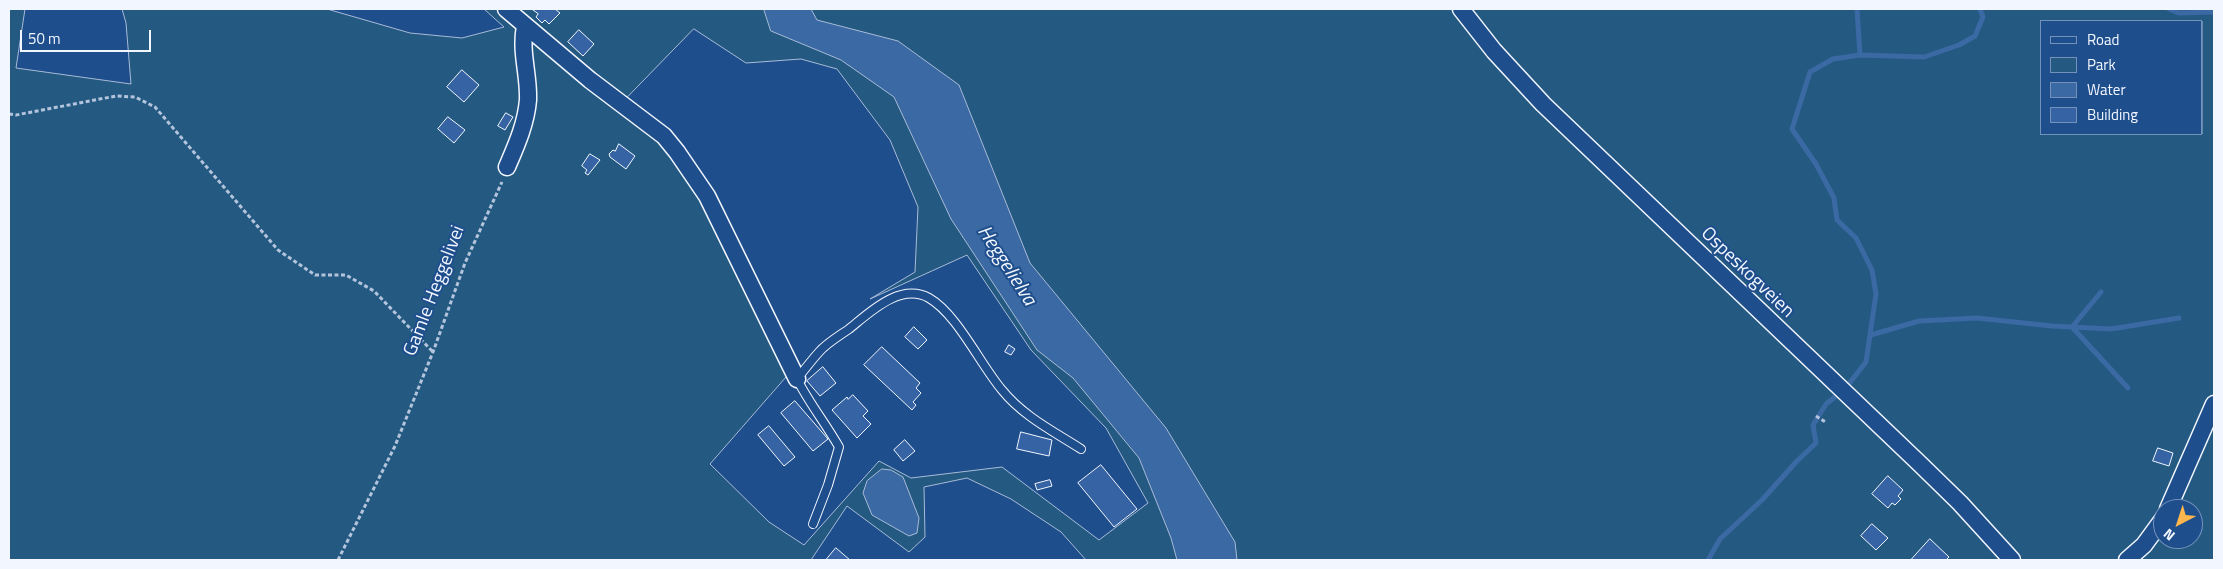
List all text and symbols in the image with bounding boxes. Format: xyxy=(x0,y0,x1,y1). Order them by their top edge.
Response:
scale bar xyxy=(22,20,154,52)
legend xyxy=(2040,20,2203,135)
text: 50 m xyxy=(28,27,61,50)
text: Road xyxy=(2087,28,2119,51)
text: Park xyxy=(2087,53,2116,76)
text: Water xyxy=(2087,78,2126,101)
text: Building xyxy=(2087,103,2138,126)
street label: Gamle Heggelivei xyxy=(400,222,470,360)
water label: Heggelielva xyxy=(971,222,1041,310)
street label: Ospeskogveien xyxy=(1696,223,1798,323)
north arrow xyxy=(2153,499,2203,549)
text: N xyxy=(2158,524,2179,546)

